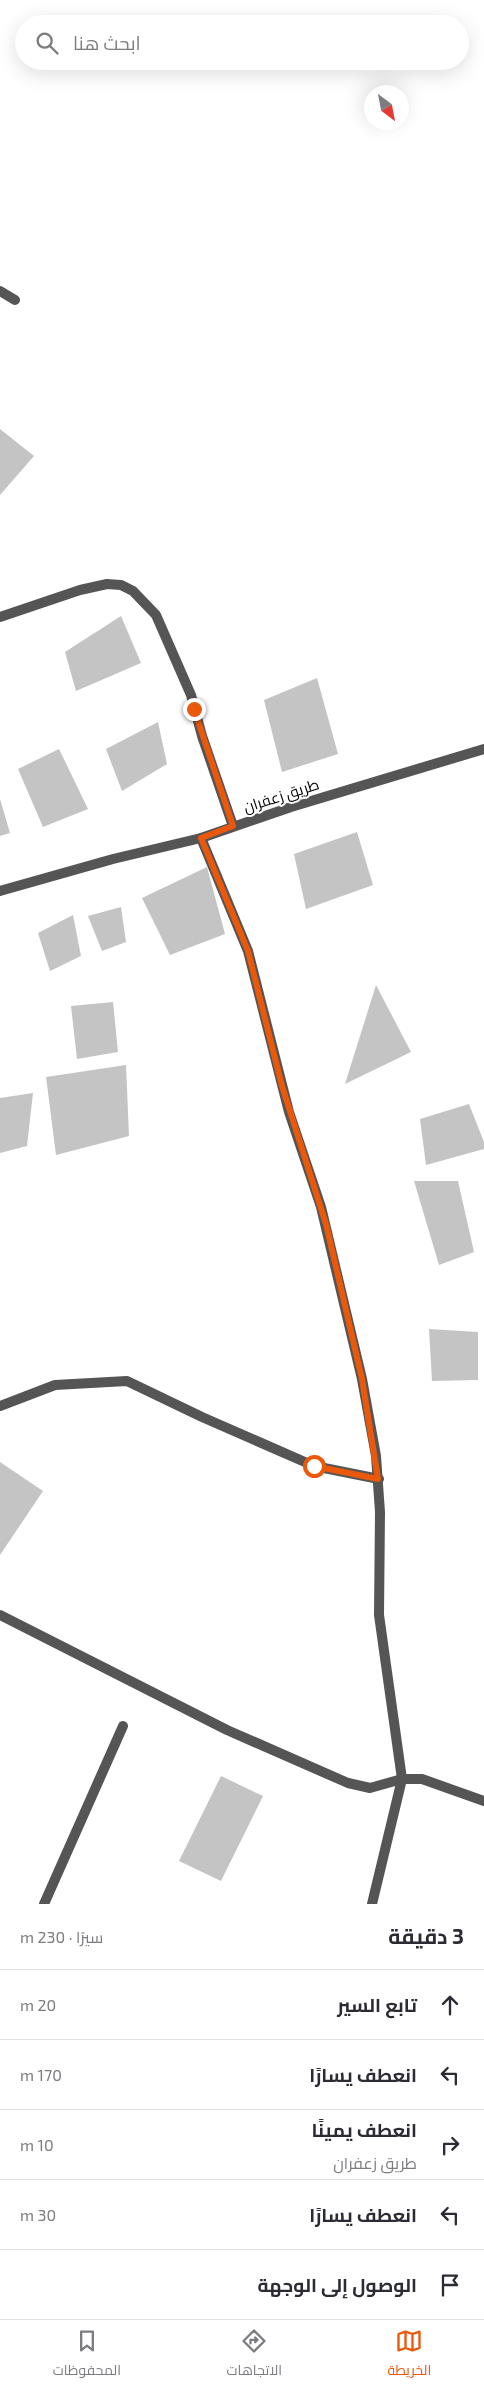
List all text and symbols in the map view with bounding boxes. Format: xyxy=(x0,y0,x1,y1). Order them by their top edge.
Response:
search box xyxy=(15,15,469,70)
icon: search xyxy=(33,29,61,57)
text: ابحث هنا xyxy=(73,31,141,54)
north arrow xyxy=(364,85,409,130)
route end xyxy=(183,698,206,721)
street label: طريق زعفران xyxy=(241,774,322,818)
route start xyxy=(303,1455,326,1478)
text: 3 دقيقة xyxy=(388,1923,464,1948)
text: سيرًا · 230 m xyxy=(20,1927,103,1946)
icon: ahead xyxy=(436,1991,464,2019)
text: تابع السير xyxy=(337,1993,417,2016)
text: 20 m xyxy=(20,1995,56,2014)
icon: left xyxy=(436,2061,464,2089)
text: انعطف يسارًا xyxy=(309,2063,417,2086)
text: 170 m xyxy=(20,2065,62,2084)
text: انعطف يمينًا xyxy=(312,2118,417,2141)
icon: right xyxy=(436,2131,464,2159)
text: 10 m xyxy=(20,2135,54,2154)
text: طريق زعفران xyxy=(333,2153,417,2172)
icon: left xyxy=(436,2201,464,2229)
text: انعطف يسارًا xyxy=(309,2203,417,2226)
text: 30 m xyxy=(20,2205,56,2224)
icon: arrive xyxy=(436,2271,464,2299)
text: الوصول إلى الوجهة xyxy=(257,2273,417,2296)
tab: المحفوظات xyxy=(53,2327,121,2383)
tab: الاتجاهات xyxy=(227,2327,282,2383)
tab: الخريطة xyxy=(388,2327,431,2383)

